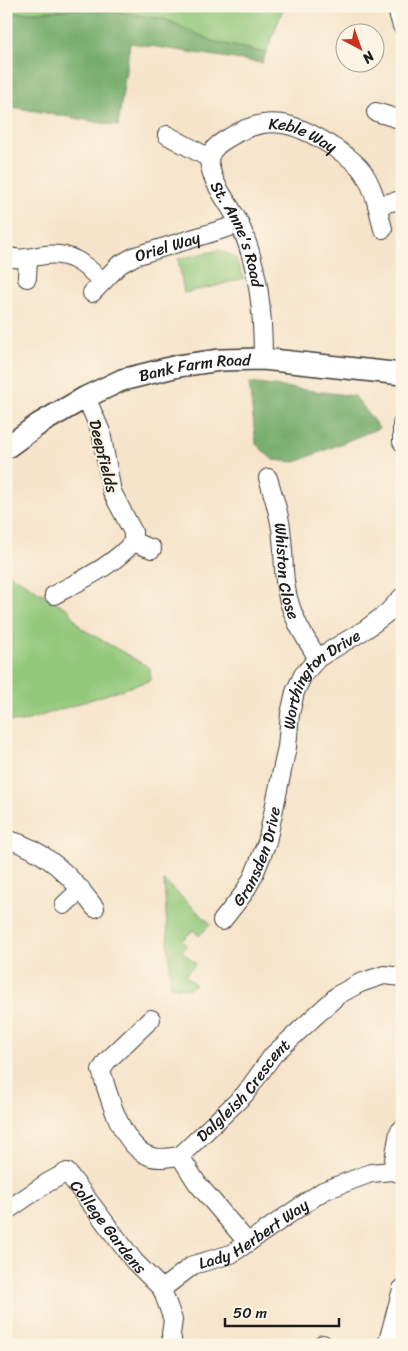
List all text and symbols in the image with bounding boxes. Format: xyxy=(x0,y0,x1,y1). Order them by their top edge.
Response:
north arrow xyxy=(336,22,386,72)
text: N xyxy=(356,44,381,70)
street label: Keble Way xyxy=(268,109,343,161)
street label: St. Anne's Road xyxy=(202,176,272,291)
street label: Oriel Way xyxy=(131,223,204,270)
street label: Bank Farm Road xyxy=(136,345,253,390)
street label: Deepfields xyxy=(80,417,127,496)
street label: Whiston Close xyxy=(265,521,308,624)
street label: Worthington Drive xyxy=(275,621,366,731)
street label: Gransden Drive xyxy=(225,804,289,913)
street label: Dalgleish Crescent xyxy=(189,1032,297,1149)
street label: College Gardens xyxy=(62,1173,154,1282)
street label: Lady Herbert Way xyxy=(195,1190,316,1278)
scale bar xyxy=(225,1296,339,1328)
text: 50 m xyxy=(233,1300,268,1326)

